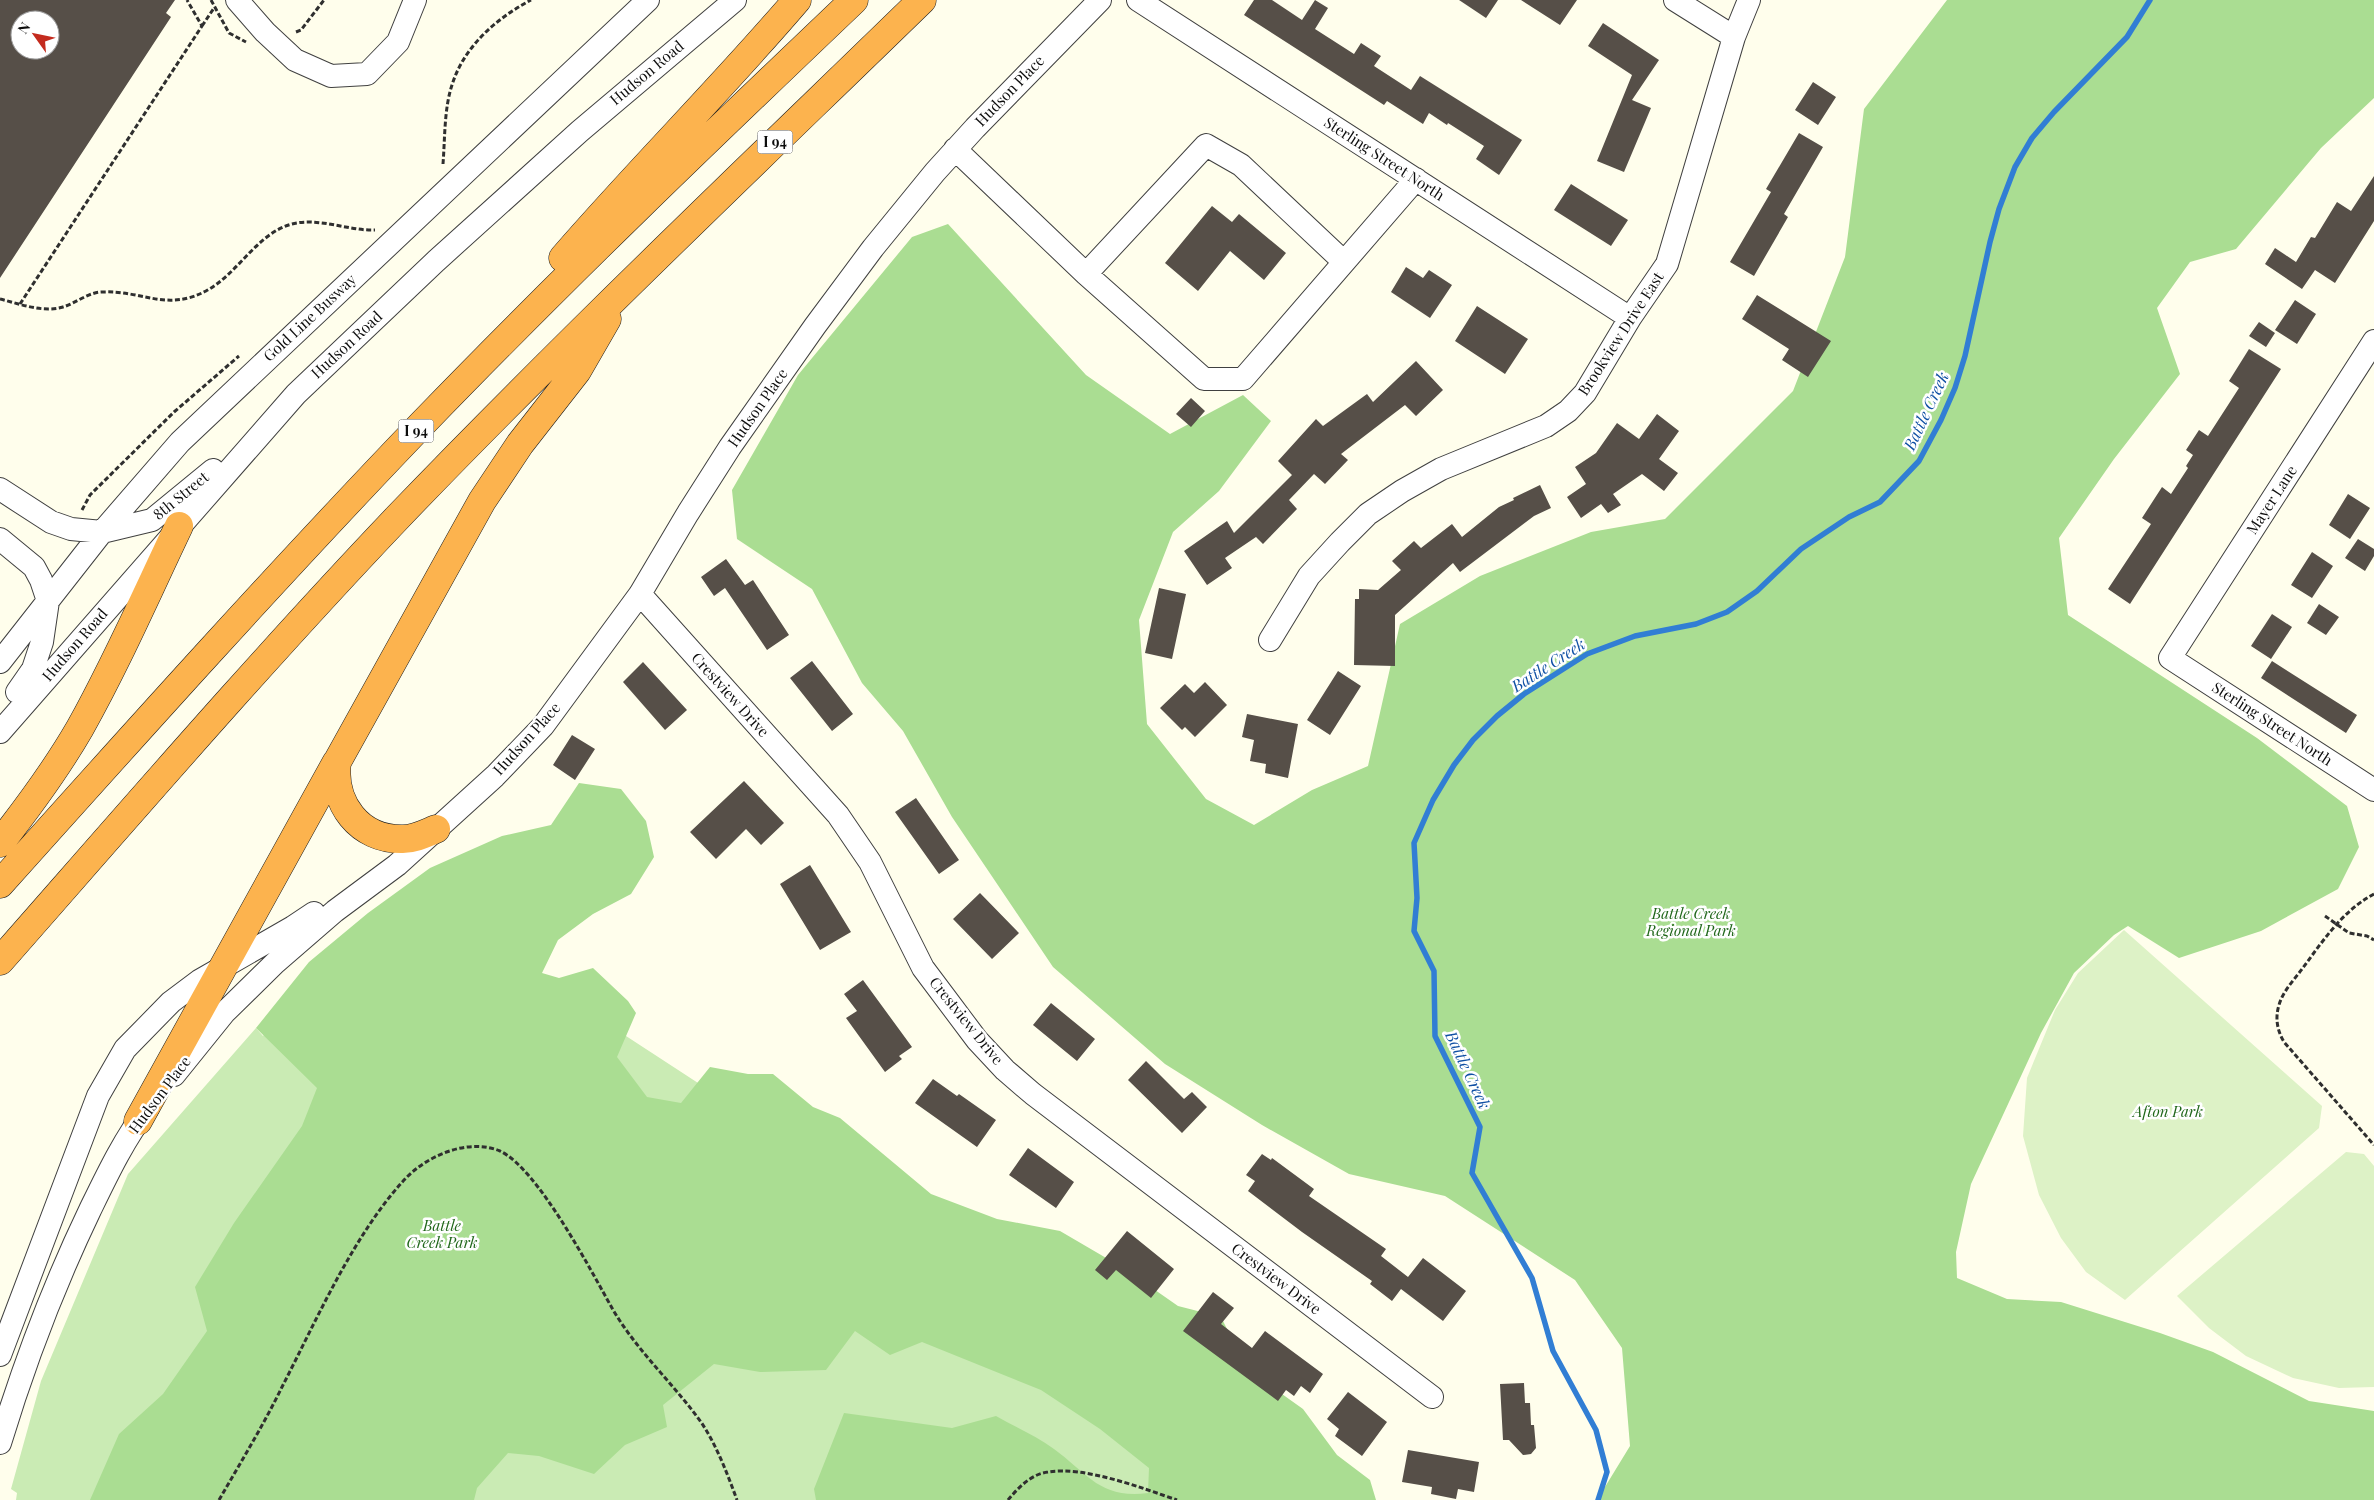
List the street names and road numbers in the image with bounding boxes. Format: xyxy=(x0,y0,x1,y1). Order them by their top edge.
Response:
street label: Hudson Road xyxy=(605,35,688,109)
street label: Hudson Place xyxy=(970,50,1048,130)
street label: Sterling Street North xyxy=(1321,112,1449,205)
road number: I 94 xyxy=(758,130,792,154)
street label: Brookview Drive East xyxy=(1573,267,1668,399)
street label: Gold Line Busway xyxy=(259,269,360,365)
street label: Hudson Road xyxy=(306,306,386,382)
street label: Hudson Place xyxy=(723,364,792,451)
road number: I 94 xyxy=(398,420,434,442)
street label: Mayer Lane xyxy=(2241,461,2301,538)
street label: 8th Street xyxy=(148,466,213,524)
street label: Hudson Road xyxy=(37,603,112,685)
street label: Crestview Drive xyxy=(687,648,774,741)
street label: Sterling Street North xyxy=(2209,677,2337,770)
street label: Hudson Place xyxy=(488,698,564,779)
street label: Crestview Drive xyxy=(925,972,1008,1068)
street label: Hudson Place xyxy=(124,1052,195,1137)
street label: Crestview Drive xyxy=(1228,1238,1325,1318)

